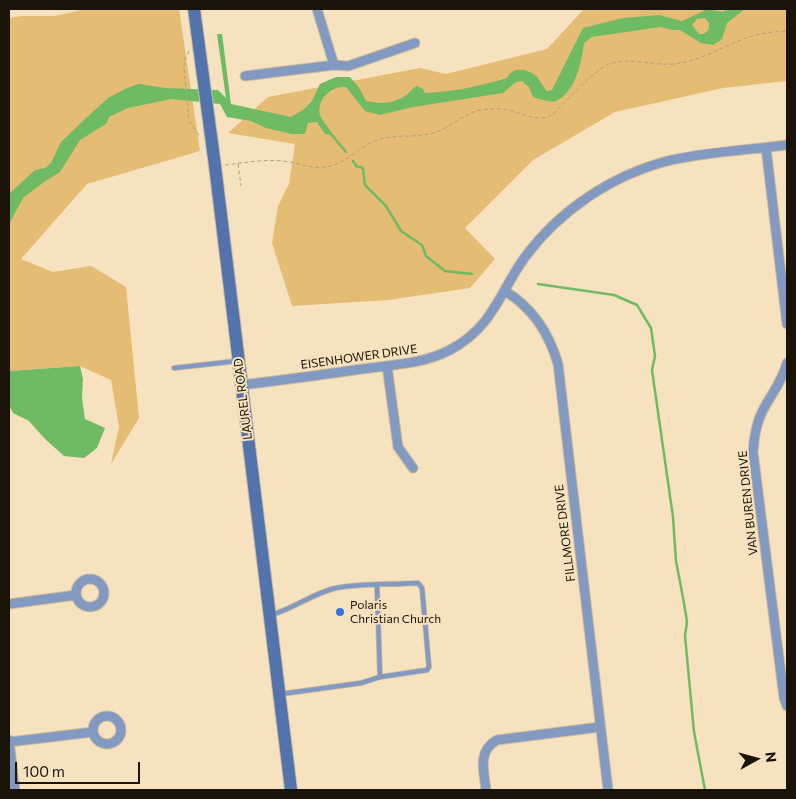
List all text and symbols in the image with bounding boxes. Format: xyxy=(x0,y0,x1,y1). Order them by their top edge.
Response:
street label: EISENHOWER DRIVE xyxy=(300,342,418,372)
street label: LAUREL ROAD xyxy=(231,357,255,441)
street label: VAN BUREN DRIVE xyxy=(735,450,761,556)
street label: FILLMORE DRIVE xyxy=(552,483,578,583)
place label: Polaris Christian Church xyxy=(350,598,441,626)
marker: Polaris Christian Church xyxy=(334,606,346,618)
north arrow xyxy=(731,734,781,784)
text: N xyxy=(762,751,780,763)
scale bar xyxy=(18,752,142,784)
text: 100 m xyxy=(23,762,65,780)

